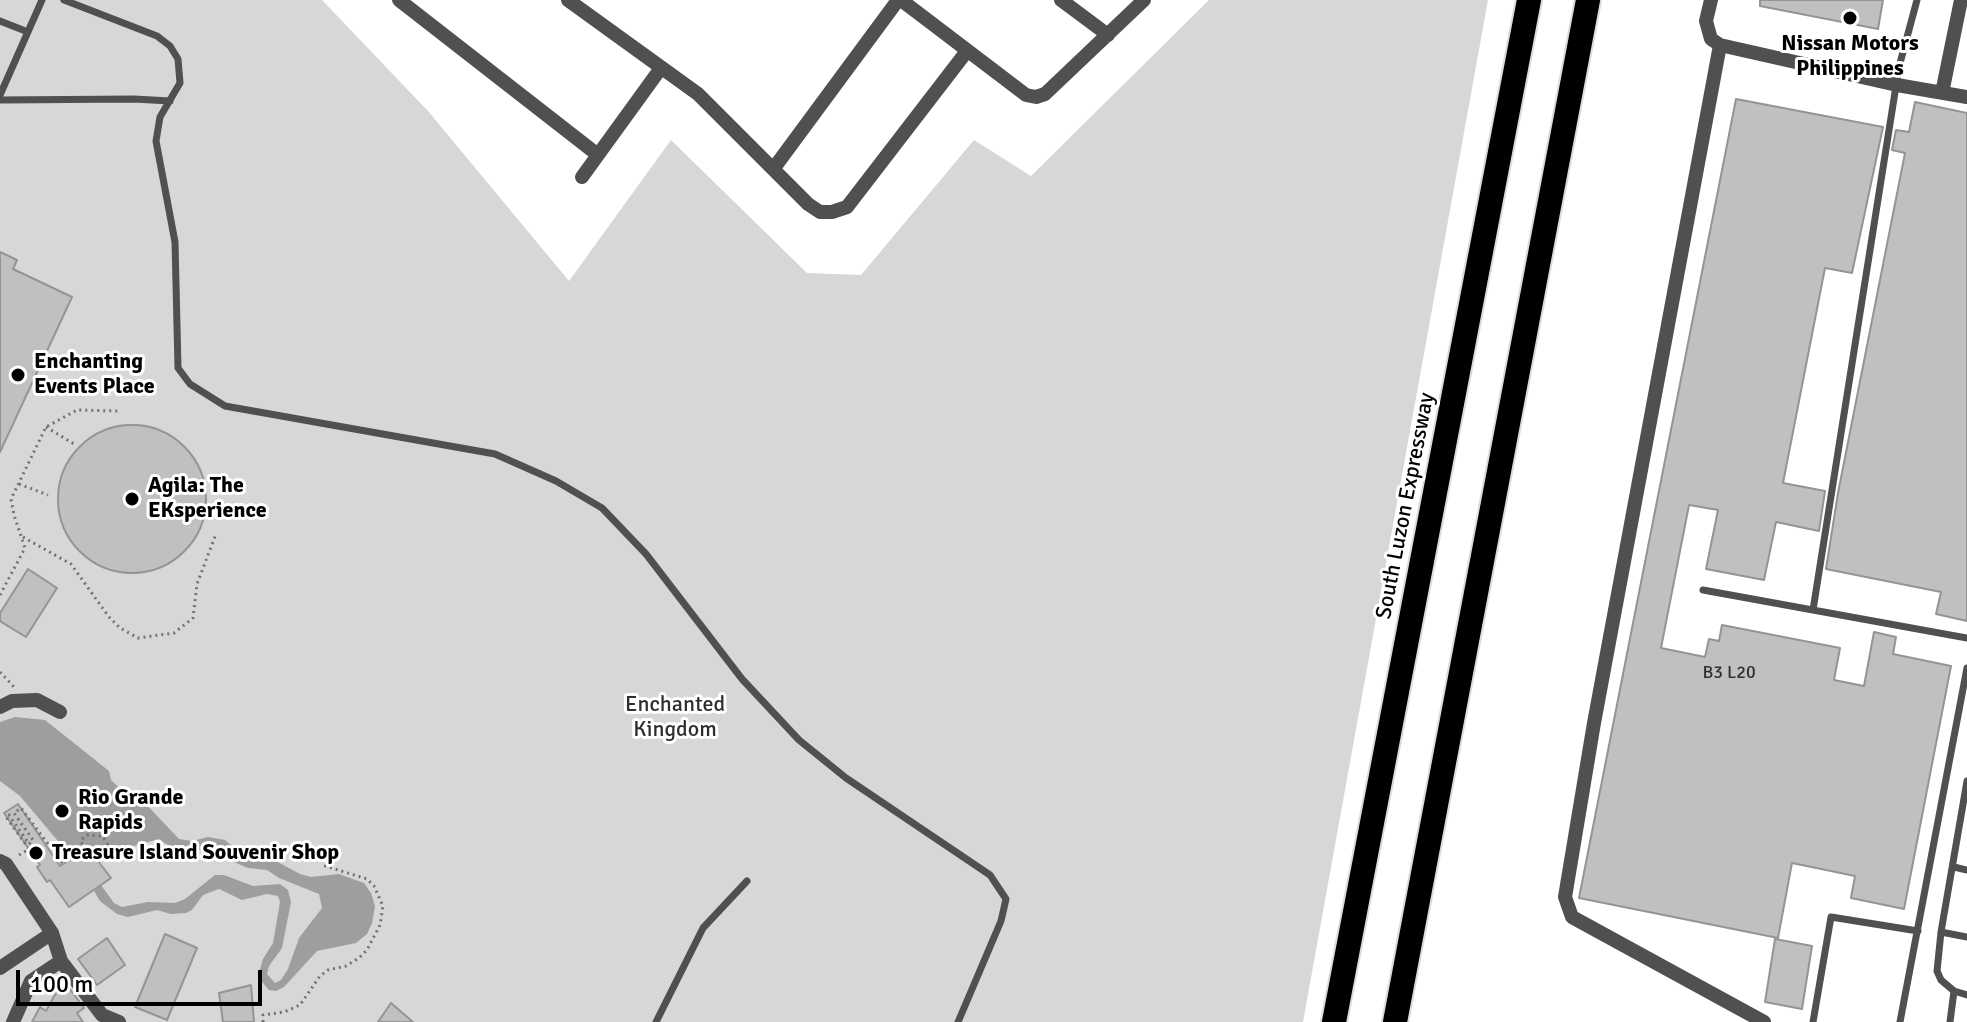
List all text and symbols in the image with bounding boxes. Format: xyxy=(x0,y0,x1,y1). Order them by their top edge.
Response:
marker: Nissan Motors Philippines xyxy=(1841,9,1859,27)
place label: Nissan Motors Philippines xyxy=(1781,31,1919,82)
place label: Enchanting Events Place xyxy=(34,349,155,400)
marker: Enchanting Events Place xyxy=(9,366,27,384)
street label: South Luzon Expressway xyxy=(1371,391,1441,621)
place label: Agila: The EKsperience xyxy=(148,473,267,524)
marker: Agila: The EKsperience xyxy=(123,490,141,508)
house number: B3 L20 xyxy=(1702,662,1756,684)
park label: Enchanted Kingdom xyxy=(625,692,725,744)
place label: Rio Grande Rapids xyxy=(78,785,183,836)
marker: Rio Grande Rapids xyxy=(53,802,71,820)
place label: Treasure Island Souvenir Shop xyxy=(52,840,339,866)
marker: Treasure Island Souvenir Shop xyxy=(27,844,45,862)
scale bar xyxy=(20,954,266,1004)
text: 100 m xyxy=(30,969,93,999)

